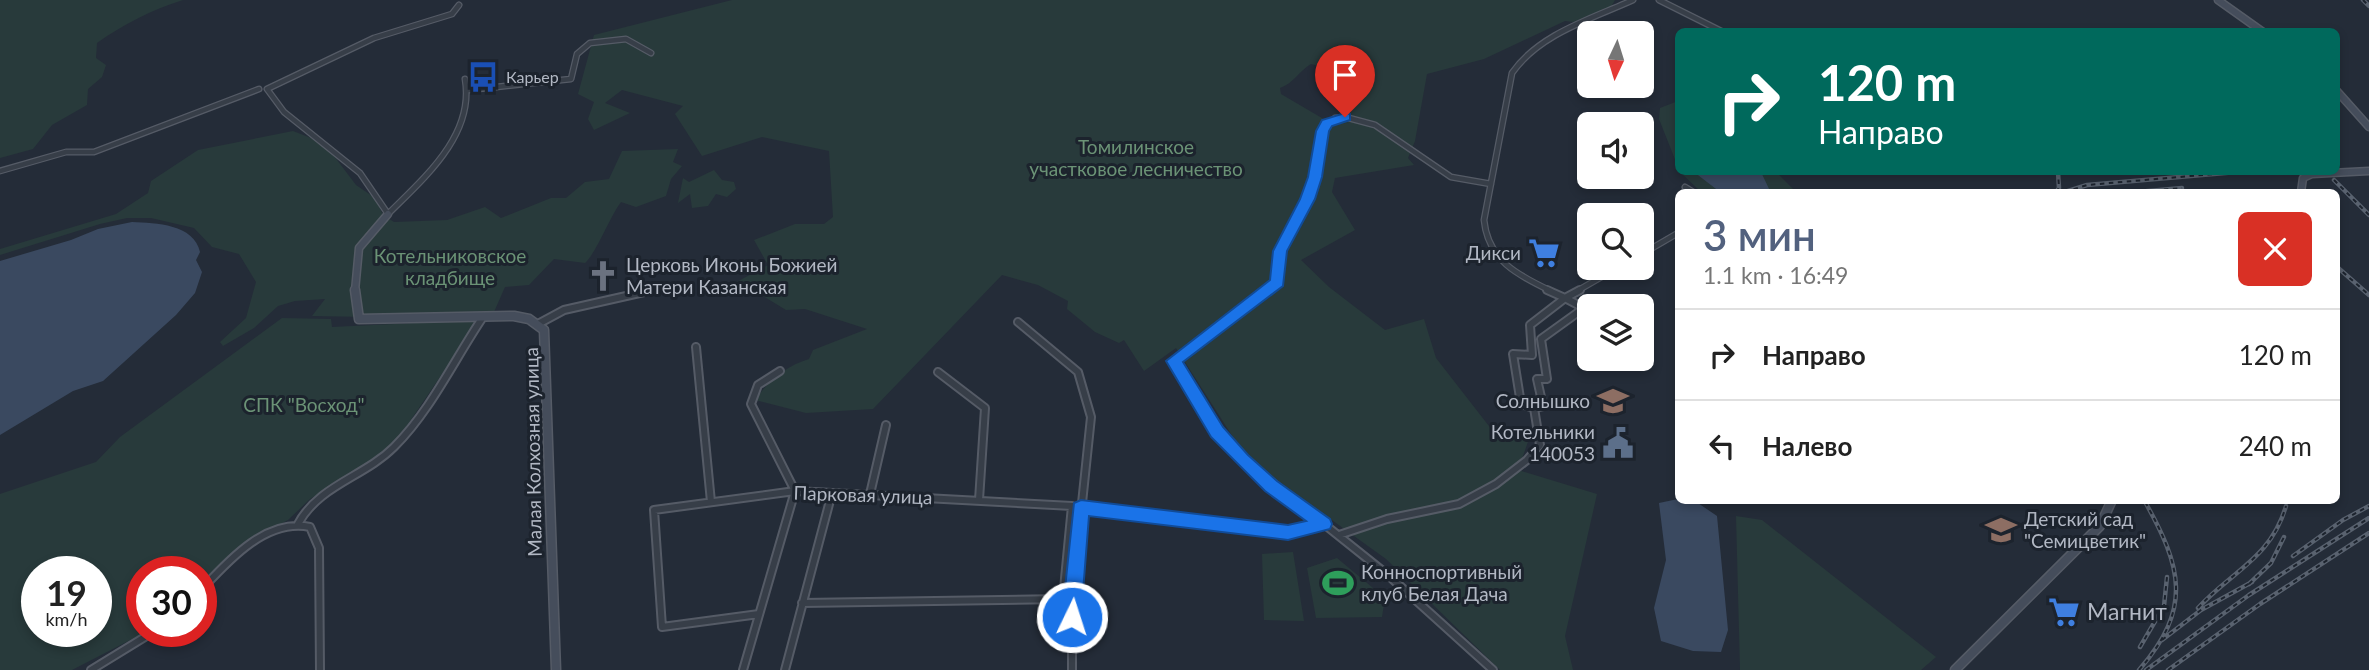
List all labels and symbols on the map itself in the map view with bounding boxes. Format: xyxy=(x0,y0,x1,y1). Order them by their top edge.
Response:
north arrow xyxy=(1577,21,1654,98)
pin xyxy=(1315,45,1375,117)
bus stop icon: Карьер xyxy=(466,60,500,94)
place label: Карьер xyxy=(506,67,559,86)
park label: Томилинское участковое лесничество xyxy=(1029,135,1243,180)
supermarket icon: Дикси xyxy=(1527,236,1561,270)
place label: Дикси xyxy=(1466,241,1521,264)
park label: Котельниковское кладбище xyxy=(374,244,526,289)
place label: Церковь Иконы Божией Матери Казанская xyxy=(626,253,837,298)
church icon: Церковь Иконы Божией Матери Казанская xyxy=(586,259,620,293)
street label: Малая Колхозная улица xyxy=(519,347,546,557)
school or university icon: Солнышко xyxy=(1596,384,1630,418)
place label: Солнышко xyxy=(1496,389,1590,412)
park label: СПК "Восход" xyxy=(243,393,365,416)
place label: Котельники 140053 xyxy=(1491,420,1595,465)
public building icon: Котельники 140053 xyxy=(1601,426,1635,460)
street label: Парковая улица xyxy=(793,481,933,508)
place label: Детский сад "Семицветик" xyxy=(2024,507,2146,552)
school or university icon: Детский сад "Семицветик" xyxy=(1984,513,2018,547)
speed limit sign: 30 xyxy=(126,556,217,647)
place label: Конноспортивный клуб Белая Дача xyxy=(1361,560,1522,605)
sports icon: Конноспортивный клуб Белая Дача xyxy=(1321,566,1355,600)
position arrow xyxy=(1035,580,1109,654)
supermarket icon: Магнит xyxy=(2047,595,2081,629)
place label: Магнит xyxy=(2087,597,2167,625)

